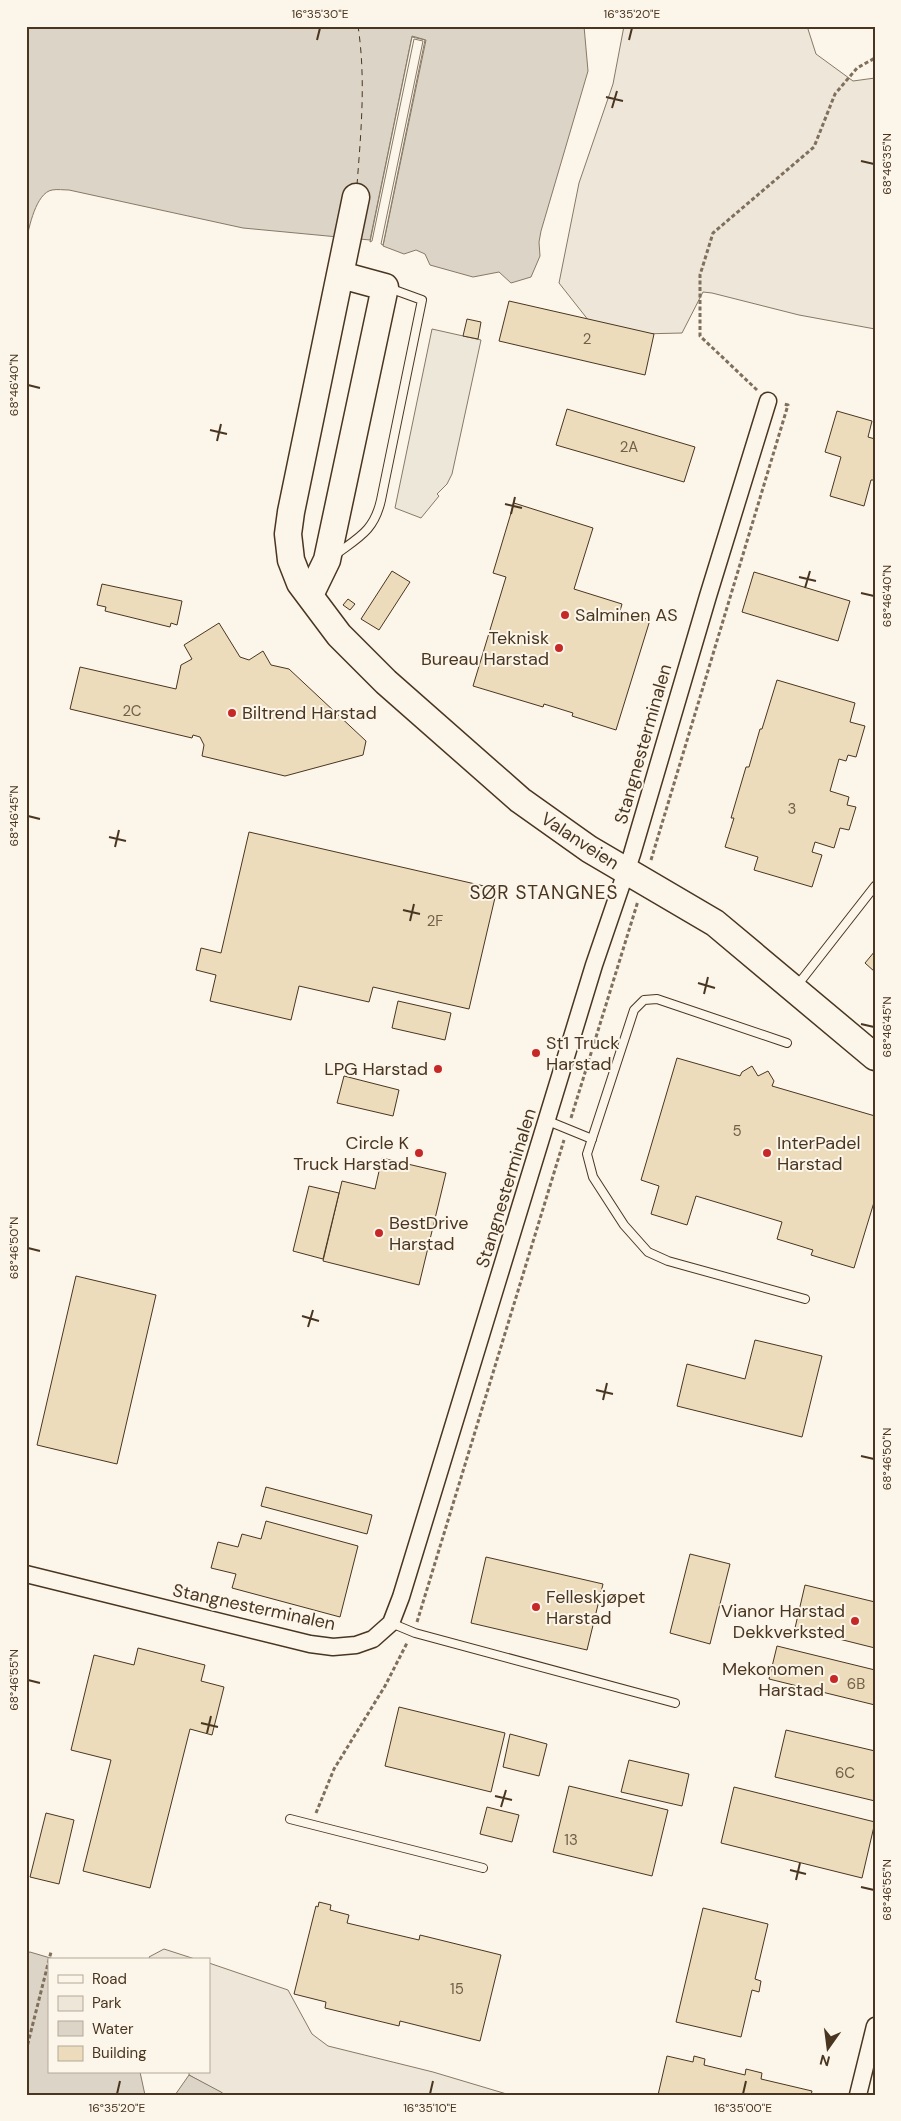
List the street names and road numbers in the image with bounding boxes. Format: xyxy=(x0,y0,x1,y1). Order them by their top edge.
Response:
street label: Stangnesterminalen xyxy=(609,661,677,827)
street label: Valanveien xyxy=(536,807,624,875)
street label: Stangnesterminalen xyxy=(470,1105,542,1271)
street label: Stangnesterminalen xyxy=(171,1578,337,1636)

